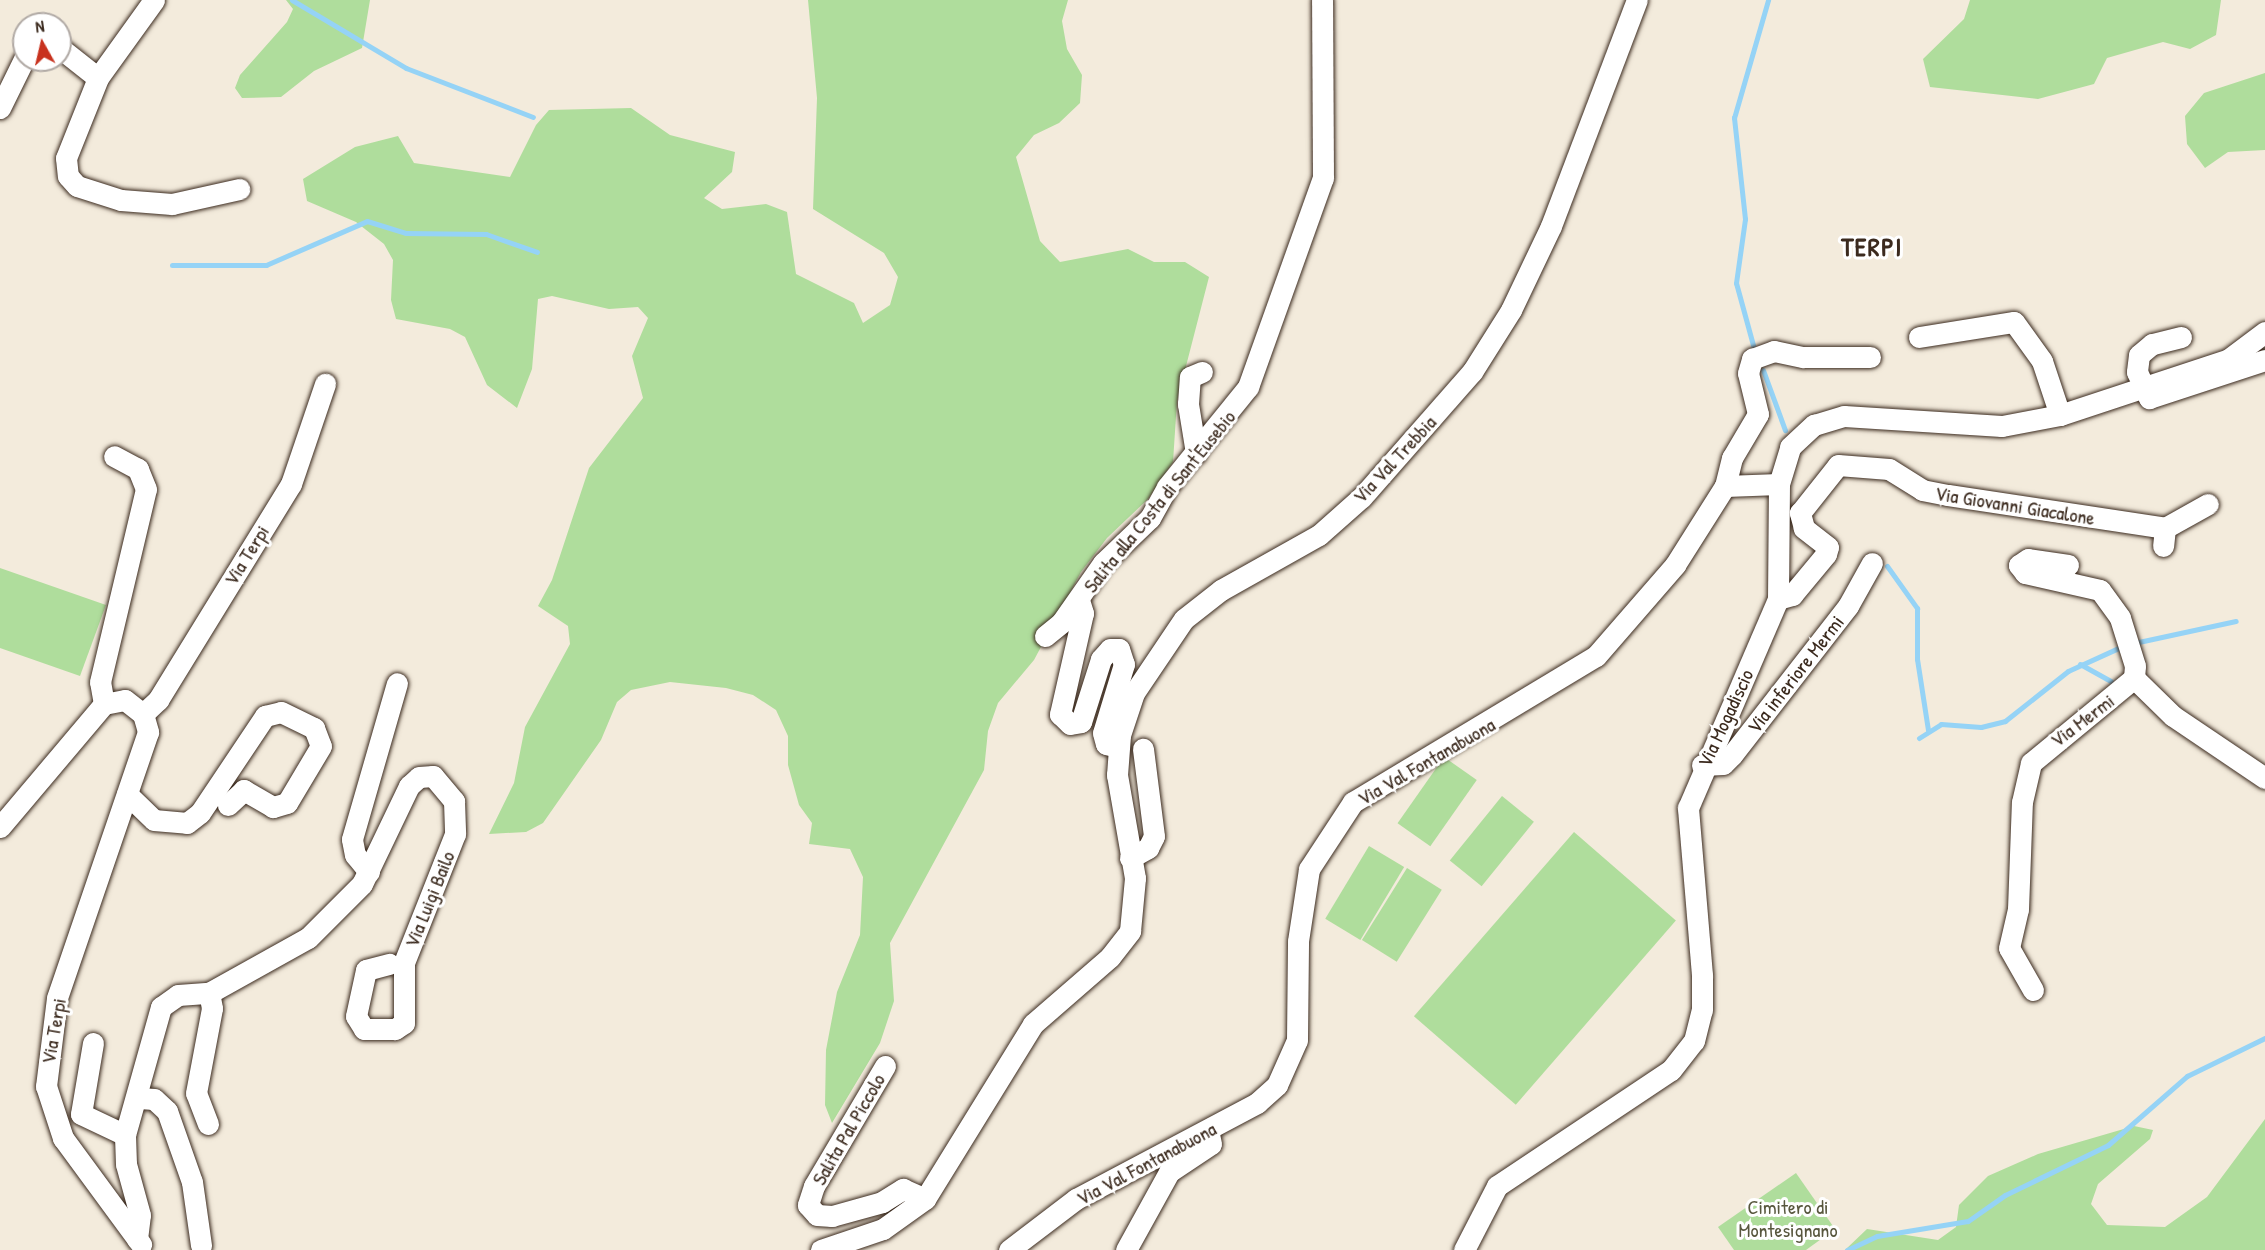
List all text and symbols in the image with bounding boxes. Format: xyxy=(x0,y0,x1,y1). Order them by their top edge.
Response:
north arrow xyxy=(12,12,72,72)
text: N xyxy=(34,15,46,38)
district label: TERPI xyxy=(1841,231,1903,263)
street label: Salita alla Costa di Sant'Eusebio xyxy=(1078,405,1240,597)
street label: Via Val Trebbia xyxy=(1347,410,1441,508)
street label: Via Giovanni Giacalone xyxy=(1934,481,2096,529)
street label: Via Terpi xyxy=(218,521,274,589)
street label: Via inferiore Mermi xyxy=(1742,610,1848,738)
street label: Via Mogadiscio xyxy=(1692,665,1758,771)
street label: Via Mermi xyxy=(2045,688,2119,752)
street label: Via Val Fontanabuona xyxy=(1353,712,1499,810)
street label: Via Luigi Bailo xyxy=(399,847,459,951)
street label: Via Terpi xyxy=(35,996,71,1066)
street label: Salita Pal Piccolo xyxy=(806,1069,890,1189)
street label: Via Val Fontanabuona xyxy=(1072,1116,1220,1210)
park label: Cimitero di Montesignano xyxy=(1739,1195,1837,1242)

